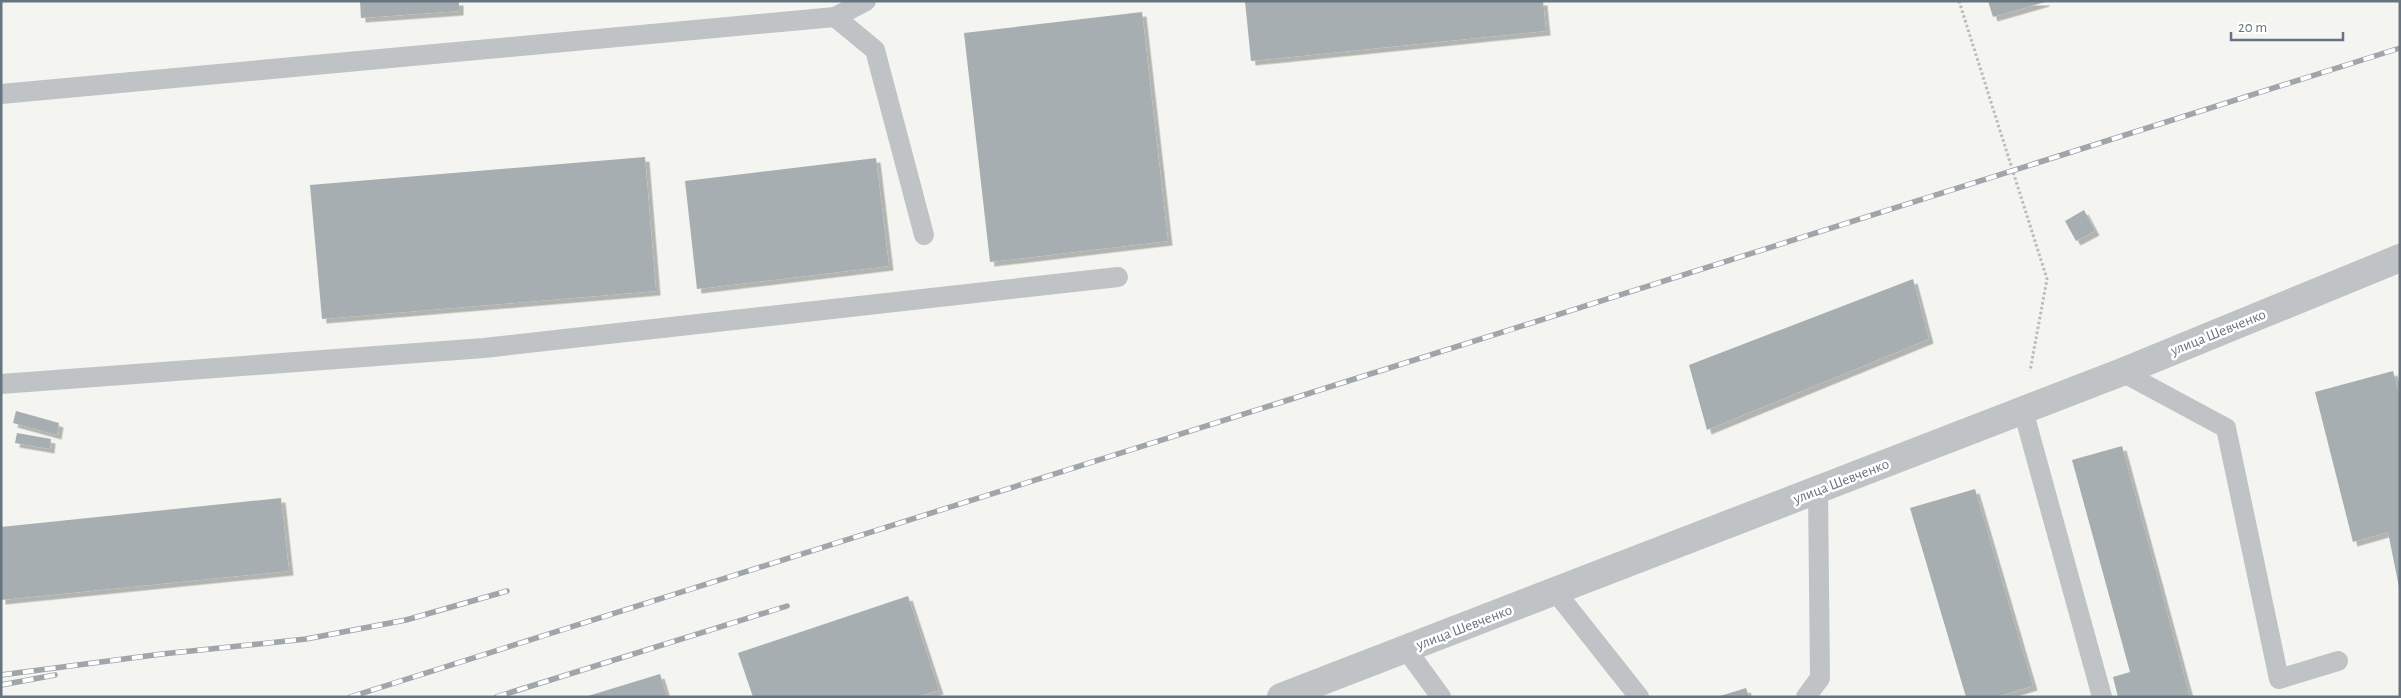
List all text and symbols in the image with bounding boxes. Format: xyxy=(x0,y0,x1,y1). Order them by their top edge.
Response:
scale bar xyxy=(2231,10,2344,42)
text: 20 m xyxy=(2238,20,2267,35)
street label: улица Шевченко xyxy=(2167,307,2268,359)
street label: улица Шевченко xyxy=(1790,456,1891,507)
street label: улица Шевченко xyxy=(1413,602,1514,653)

